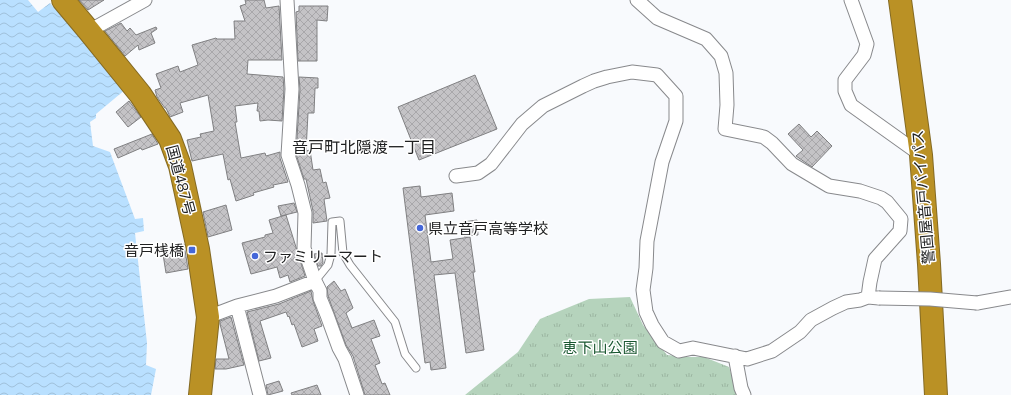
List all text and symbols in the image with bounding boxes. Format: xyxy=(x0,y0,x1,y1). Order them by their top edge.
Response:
street label: 警固屋音戸バイパス xyxy=(908,129,938,265)
district label: 音戸町北隠渡一丁目 xyxy=(292,137,436,157)
street label: 国道487号 xyxy=(163,143,199,217)
place label: 県立音戸高等学校 xyxy=(428,219,548,238)
marker: 県立音戸高等学校 xyxy=(415,223,425,233)
place label: 音戸桟橋 xyxy=(124,241,184,260)
marker: 音戸桟橋 xyxy=(187,245,197,255)
place label: ファミリーマート xyxy=(263,247,383,266)
marker: ファミリーマート xyxy=(250,251,260,261)
park label: 恵下山公園 xyxy=(562,338,638,357)

